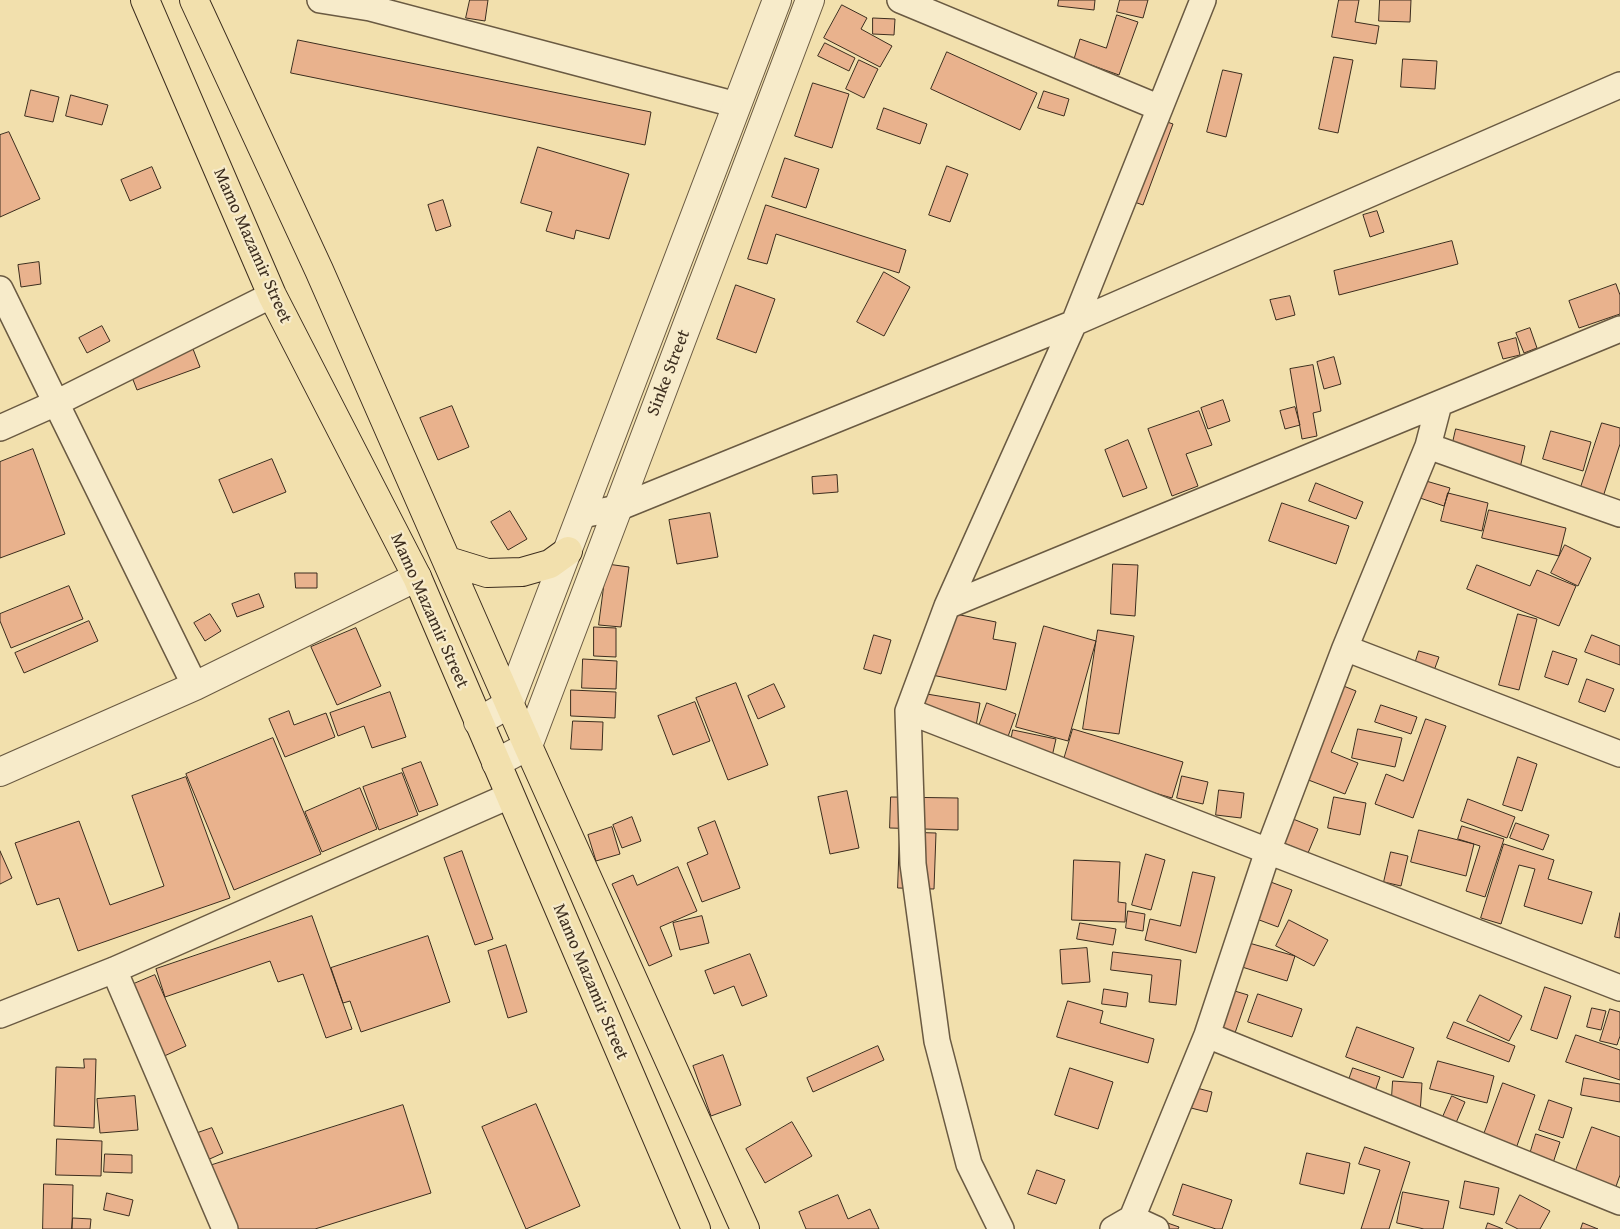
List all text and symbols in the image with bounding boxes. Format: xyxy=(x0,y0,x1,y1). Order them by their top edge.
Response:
street label: Mamo Mazamir Street xyxy=(208,165,296,327)
street label: Sinke Street xyxy=(643,327,695,419)
street label: Mamo Mazamir Street xyxy=(385,530,473,692)
street label: Mamo Mazamir Street xyxy=(547,901,633,1063)

